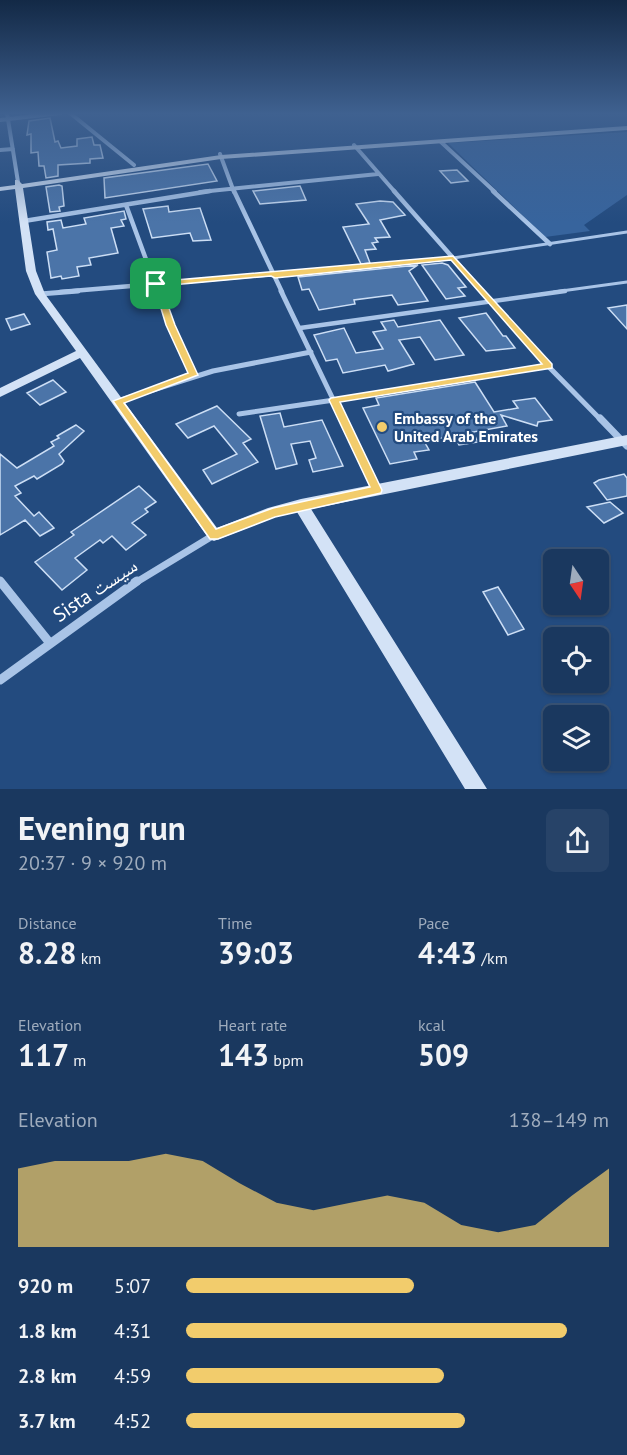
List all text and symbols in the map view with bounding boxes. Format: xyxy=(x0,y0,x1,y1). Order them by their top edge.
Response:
pin xyxy=(130,258,181,309)
icon: arrive xyxy=(139,267,172,300)
place label: Embassy of the United Arab Emirates xyxy=(394,408,538,446)
marker: Embassy of the United Arab Emirates xyxy=(375,420,389,434)
north arrow xyxy=(543,549,609,615)
map controls xyxy=(543,549,609,771)
street label: Sista سيست xyxy=(48,552,142,628)
button: locate xyxy=(543,627,609,693)
button: layers xyxy=(543,705,609,771)
text: Evening run xyxy=(18,806,186,849)
button: share xyxy=(546,809,609,872)
text: 20:37 · 9 × 920 m xyxy=(18,850,167,876)
text: Distance xyxy=(18,913,77,933)
text: Time xyxy=(218,913,252,933)
text: Pace xyxy=(418,913,449,933)
text: 8.28 xyxy=(18,933,76,972)
text: 39:03 xyxy=(218,933,294,972)
text: 4:43 xyxy=(418,933,477,972)
text: km xyxy=(76,948,101,968)
text: /km xyxy=(477,948,508,968)
text: Elevation xyxy=(18,1015,82,1035)
text: Heart rate xyxy=(218,1015,287,1035)
text: kcal xyxy=(418,1015,445,1035)
text: 117 xyxy=(18,1035,69,1074)
text: 143 xyxy=(218,1035,269,1074)
text: 509 xyxy=(418,1035,469,1074)
text: m xyxy=(69,1050,86,1070)
text: bpm xyxy=(269,1050,304,1070)
text: Elevation xyxy=(18,1107,98,1133)
text: 138–149 m xyxy=(509,1107,609,1133)
text: 920 m xyxy=(18,1273,73,1299)
text: 5:07 xyxy=(114,1273,151,1299)
text: 1.8 km xyxy=(18,1318,77,1344)
text: 4:31 xyxy=(114,1318,151,1344)
text: 2.8 km xyxy=(18,1363,77,1389)
text: 4:59 xyxy=(114,1363,151,1389)
text: 3.7 km xyxy=(18,1408,76,1434)
text: 4:52 xyxy=(114,1408,151,1434)

